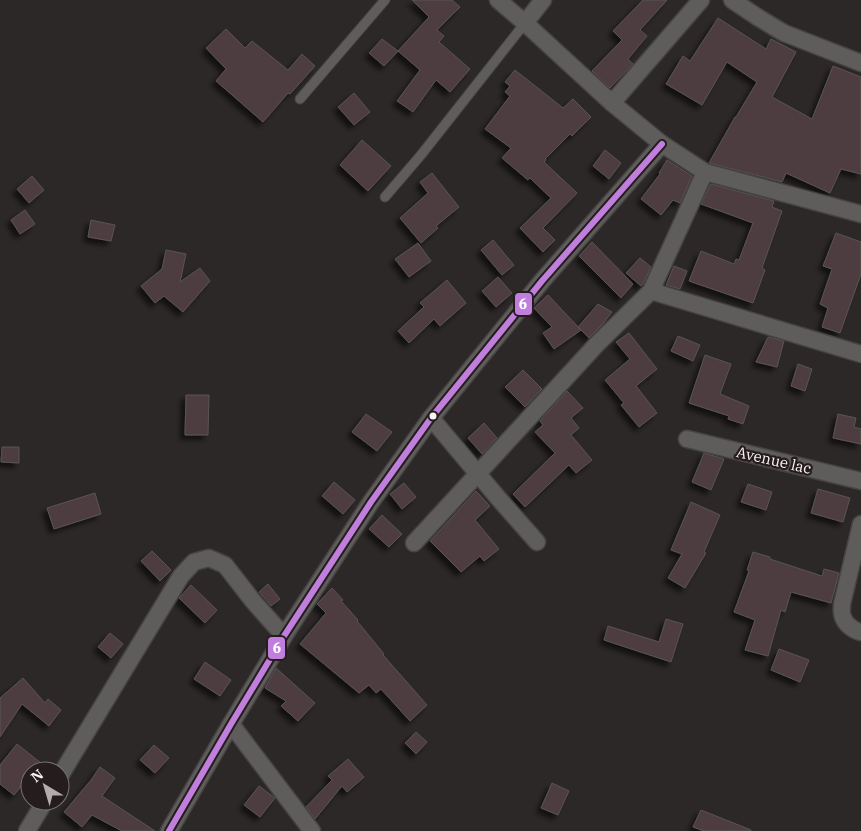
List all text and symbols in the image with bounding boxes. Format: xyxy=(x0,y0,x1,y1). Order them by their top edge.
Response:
line badge: 6 xyxy=(514,292,533,316)
text: 6 xyxy=(519,295,527,313)
unlabelled marker xyxy=(428,411,438,421)
street label: Avenue lac xyxy=(735,442,814,478)
line badge: 6 xyxy=(267,636,286,660)
text: 6 xyxy=(273,639,281,657)
north arrow xyxy=(20,761,70,811)
text: N xyxy=(27,765,47,786)

